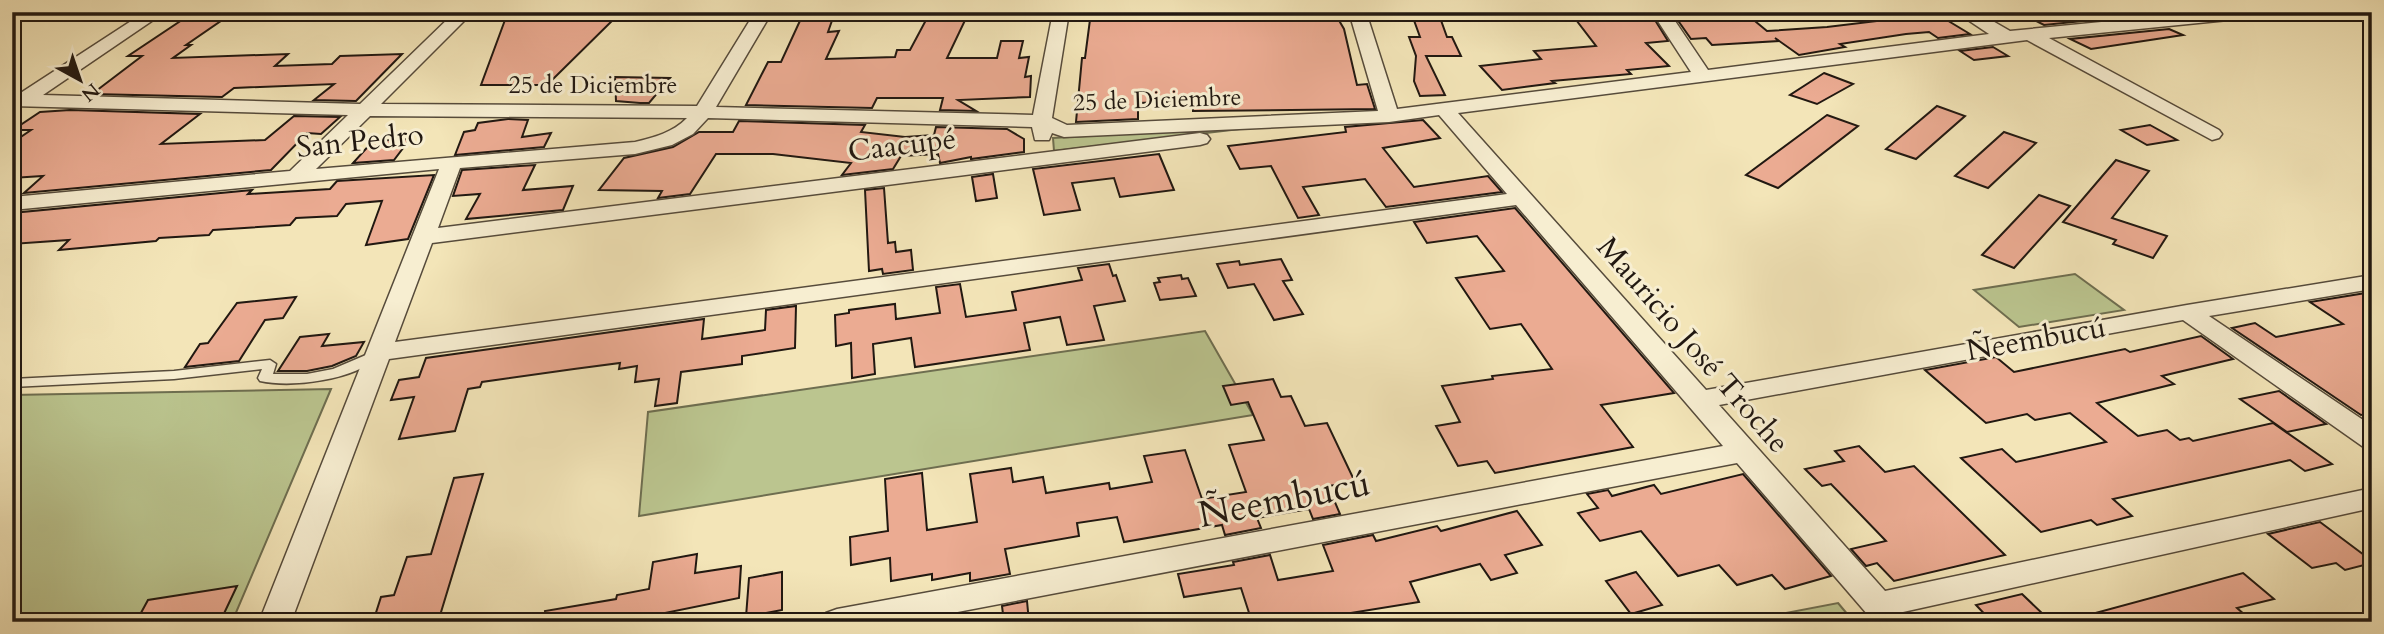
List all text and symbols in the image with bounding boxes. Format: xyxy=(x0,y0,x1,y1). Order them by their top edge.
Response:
north arrow xyxy=(46,46,116,116)
street label: 25 de Diciembre xyxy=(509,69,677,102)
text: N xyxy=(75,77,105,108)
street label: 25 de Diciembre xyxy=(1072,81,1242,119)
street label: San Pedro xyxy=(294,114,426,168)
street label: Caacupé xyxy=(846,118,958,172)
street label: Mauricio José Troche xyxy=(1587,228,1799,462)
street label: Ñeembucú xyxy=(1963,307,2109,371)
street label: Ñeembucú xyxy=(1194,458,1374,540)

